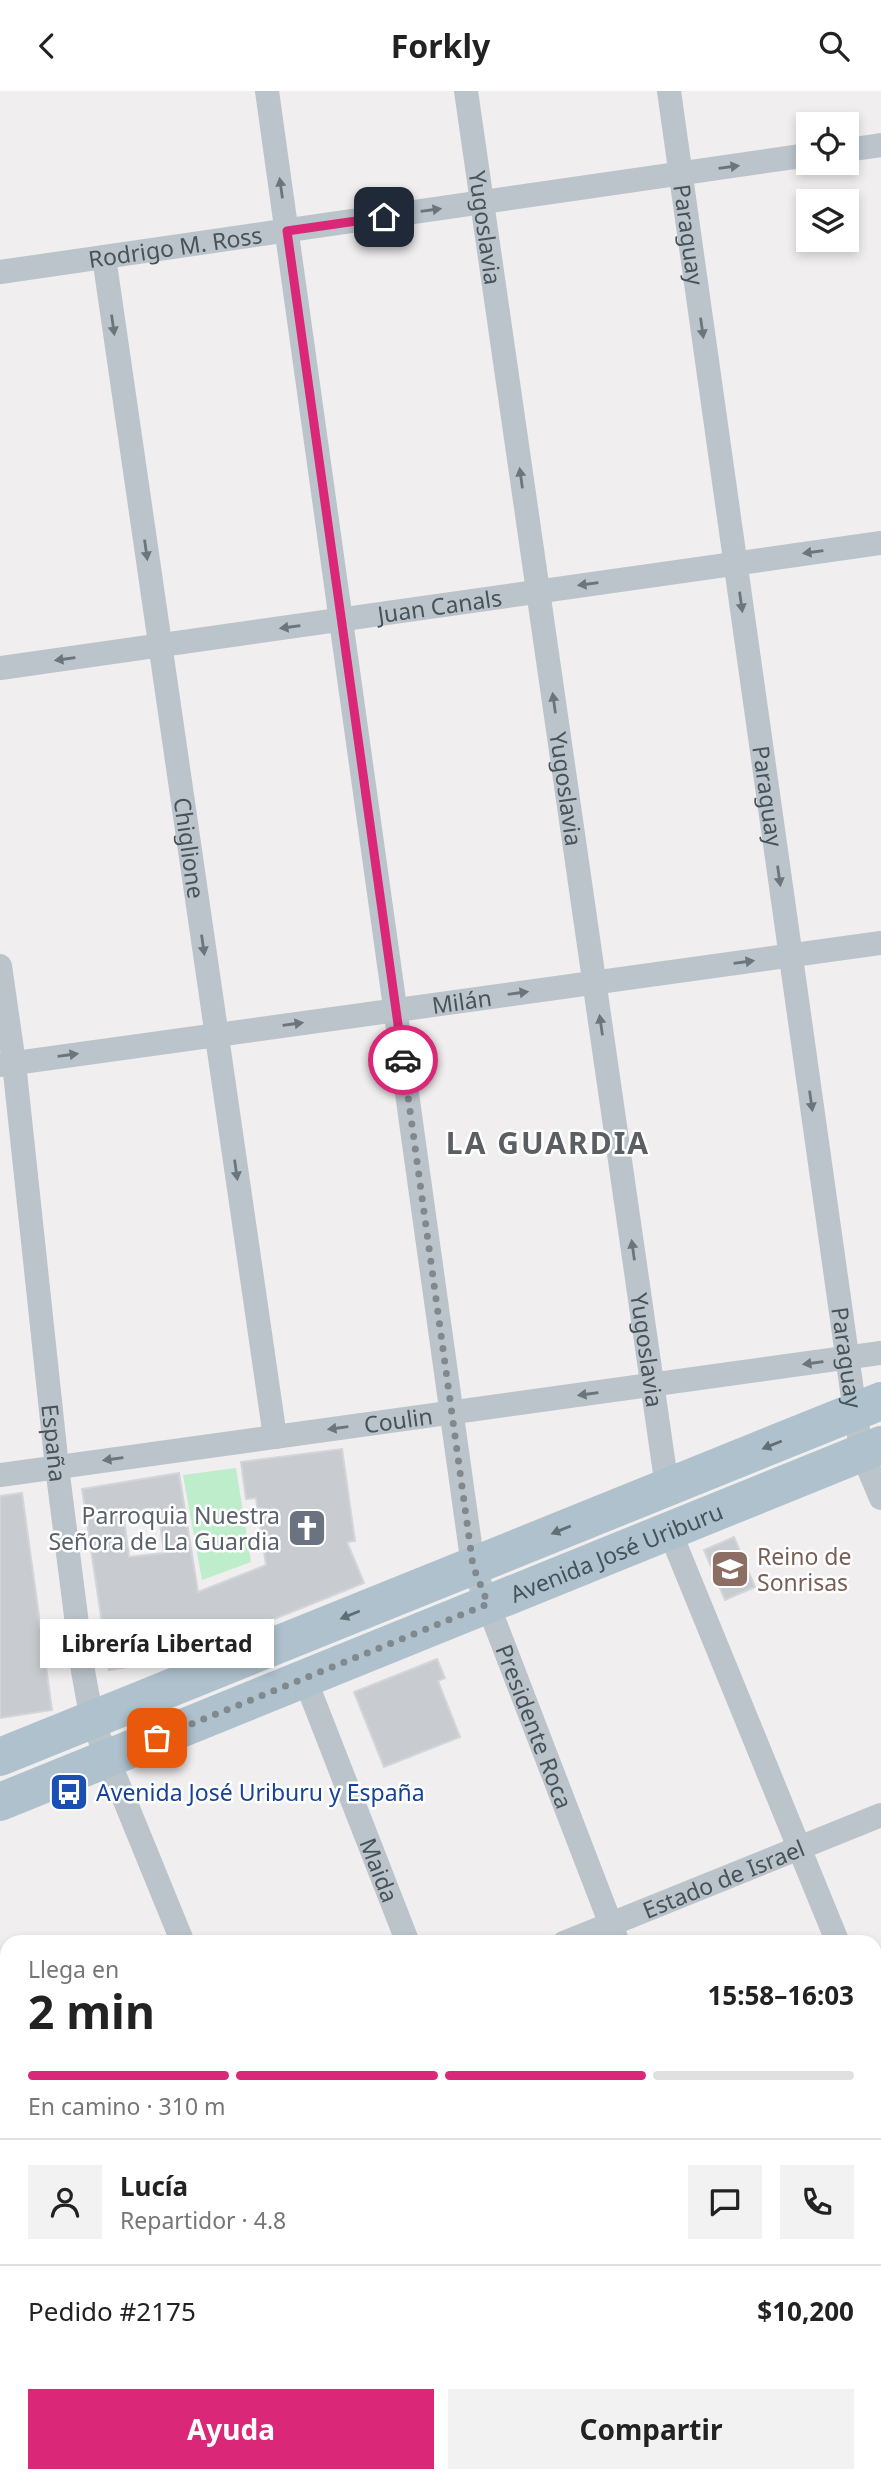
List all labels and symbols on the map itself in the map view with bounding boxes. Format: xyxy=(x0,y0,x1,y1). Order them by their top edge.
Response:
one-way arrow xyxy=(718,161,740,172)
street label: Yugoslavia xyxy=(462,168,510,287)
one-way arrow xyxy=(275,177,286,199)
street label: Paraguay xyxy=(666,182,712,287)
pin xyxy=(354,187,414,247)
one-way arrow xyxy=(420,204,442,215)
street label: Rodrigo M. Ross xyxy=(86,218,264,275)
one-way arrow xyxy=(108,314,119,336)
one-way arrow xyxy=(697,318,708,340)
one-way arrow xyxy=(516,467,527,489)
one-way arrow xyxy=(141,539,152,561)
one-way arrow xyxy=(802,547,824,558)
one-way arrow xyxy=(577,579,599,590)
street label: Juan Canals xyxy=(373,581,504,631)
one-way arrow xyxy=(735,591,746,613)
one-way arrow xyxy=(279,621,301,632)
one-way arrow xyxy=(54,654,76,665)
one-way arrow xyxy=(548,692,559,714)
street label: Yugoslavia xyxy=(542,730,591,848)
street label: Paraguay xyxy=(745,743,791,849)
street label: Chiglione xyxy=(166,795,213,901)
one-way arrow xyxy=(774,865,785,887)
one-way arrow xyxy=(198,934,209,956)
one-way arrow xyxy=(733,956,755,967)
street label: Milán xyxy=(430,981,493,1021)
one-way arrow xyxy=(507,988,529,999)
one-way arrow xyxy=(595,1014,606,1036)
one-way arrow xyxy=(282,1019,304,1030)
courier xyxy=(368,1025,438,1095)
one-way arrow xyxy=(57,1050,79,1061)
one-way arrow xyxy=(805,1091,816,1113)
district label: LA GUARDIA xyxy=(446,1122,650,1163)
one-way arrow xyxy=(231,1159,242,1181)
one-way arrow xyxy=(627,1239,638,1261)
street label: Yugoslavia xyxy=(623,1291,671,1409)
street label: Paraguay xyxy=(824,1305,870,1410)
one-way arrow xyxy=(802,1357,824,1368)
one-way arrow xyxy=(577,1388,599,1399)
street label: Coulin xyxy=(362,1399,434,1440)
street label: España xyxy=(34,1402,75,1484)
one-way arrow xyxy=(327,1423,349,1434)
one-way arrow xyxy=(762,1439,783,1450)
one-way arrow xyxy=(102,1454,124,1465)
street label: Avenida José Uriburu xyxy=(505,1495,728,1610)
place label: Parroquia Nuestra Señora de La Guardia xyxy=(48,1499,280,1557)
church icon: Parroquia Nuestra Señora de La Guardia xyxy=(286,1507,328,1549)
one-way arrow xyxy=(551,1525,572,1536)
place label: Reino de Sonrisas xyxy=(757,1540,851,1598)
school or university icon: Reino de Sonrisas xyxy=(709,1548,751,1590)
one-way arrow xyxy=(340,1610,361,1621)
callout: Librería Libertad xyxy=(40,1619,274,1668)
street label: Presidente Roca xyxy=(489,1639,581,1813)
pin xyxy=(127,1708,187,1768)
bus stop icon: Avenida José Uriburu y España xyxy=(48,1771,90,1813)
place label: Avenida José Uriburu y España xyxy=(96,1776,425,1808)
street label: Estado de Israel xyxy=(638,1832,809,1926)
street label: Maida xyxy=(352,1833,407,1907)

